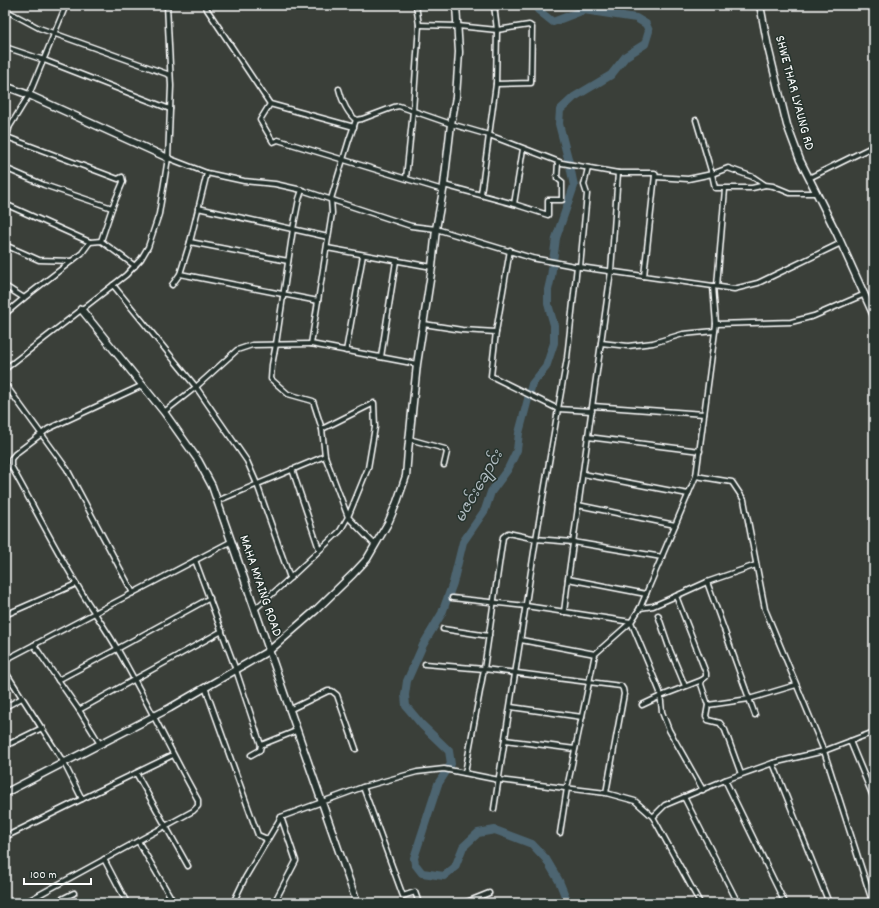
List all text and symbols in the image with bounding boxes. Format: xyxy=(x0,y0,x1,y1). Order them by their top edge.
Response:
street label: SHWE THAR LYAUNG RD xyxy=(769,33,819,153)
water label: မဇင်းချောင်း xyxy=(449,445,510,527)
street label: MAHA MYAING ROAD xyxy=(233,533,287,639)
scale bar xyxy=(24,860,91,886)
text: 100 m xyxy=(30,867,57,884)

